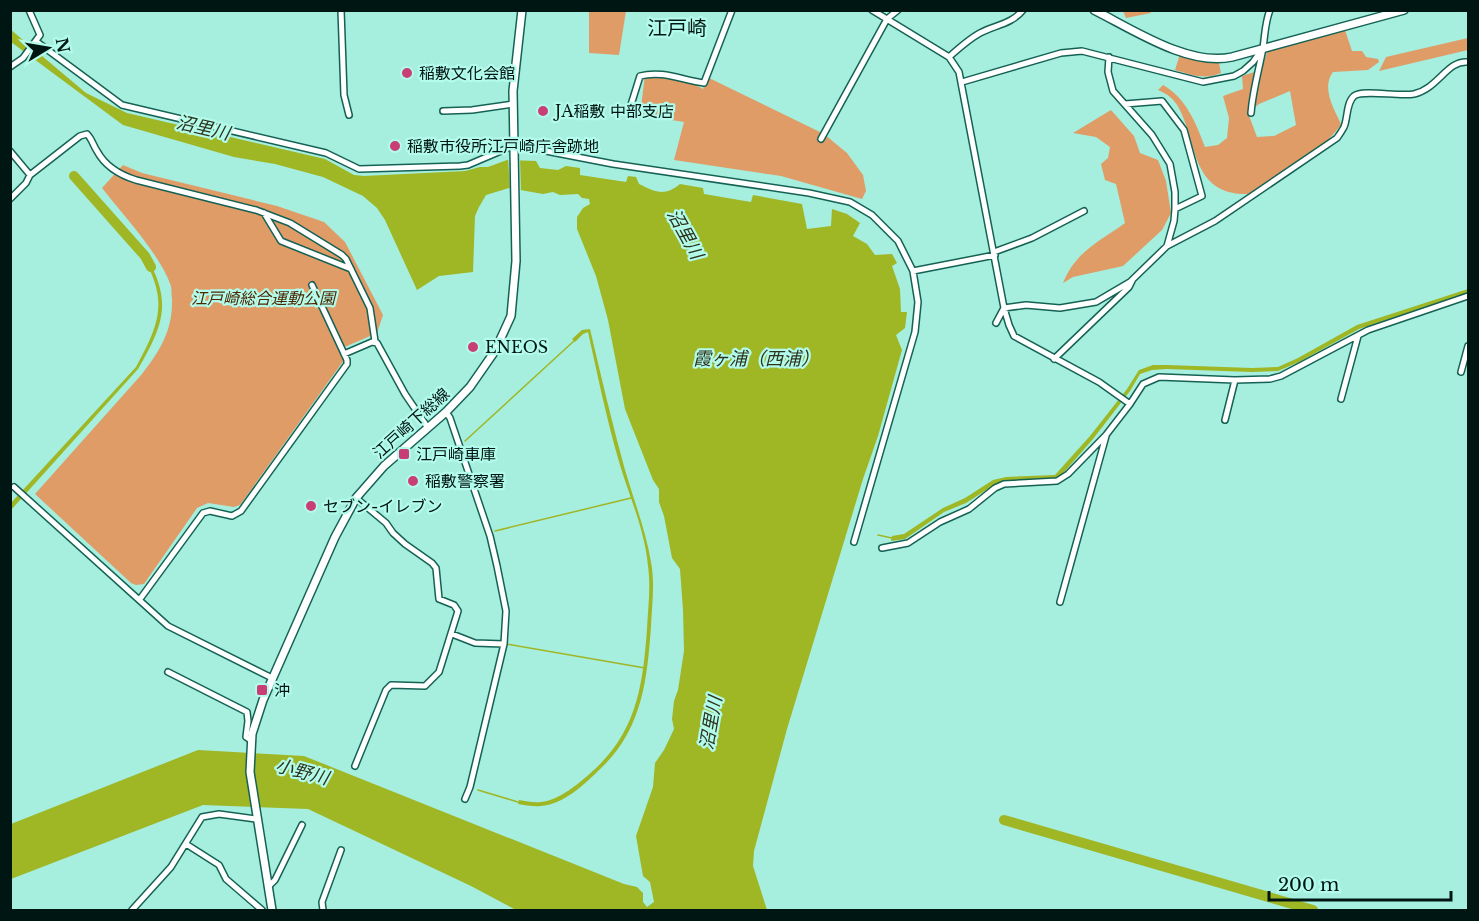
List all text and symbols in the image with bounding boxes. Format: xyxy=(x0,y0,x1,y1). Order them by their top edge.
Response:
district label: 江戸崎 xyxy=(647,16,707,40)
north arrow xyxy=(18,18,78,78)
text: N xyxy=(51,36,74,54)
place label: 稲敷文化会館 xyxy=(419,63,515,83)
marker: 稲敷文化会館 xyxy=(400,66,414,80)
place label: JA稲敷 中部支店 xyxy=(553,101,674,121)
marker: JA稲敷 中部支店 xyxy=(536,104,550,118)
water label: 沼里川 xyxy=(174,111,234,145)
place label: 稲敷市役所江戸崎庁舎跡地 xyxy=(407,136,599,156)
marker: 稲敷市役所江戸崎庁舎跡地 xyxy=(388,139,402,153)
water label: 沼里川 xyxy=(662,205,709,265)
park label: 江戸崎総合運動公園 xyxy=(191,288,337,308)
place label: ENEOS xyxy=(485,337,548,357)
marker: ENEOS xyxy=(466,340,480,354)
water label: 霞ヶ浦（西浦） xyxy=(693,348,819,370)
street label: 江戸崎下総線 xyxy=(369,383,453,463)
place label: 江戸崎車庫 xyxy=(416,444,496,464)
marker: 江戸崎車庫 xyxy=(397,447,411,461)
place label: 稲敷警察署 xyxy=(425,471,505,491)
marker: 稲敷警察署 xyxy=(406,474,420,488)
place label: セブン-イレブン xyxy=(323,496,442,516)
marker: セブン-イレブン xyxy=(304,499,318,513)
place label: 沖 xyxy=(274,680,290,700)
marker: 沖 xyxy=(255,683,269,697)
water label: 沼里川 xyxy=(695,693,727,751)
water label: 小野川 xyxy=(273,754,333,790)
scale bar xyxy=(1269,864,1450,902)
text: 200 m xyxy=(1278,874,1339,896)

